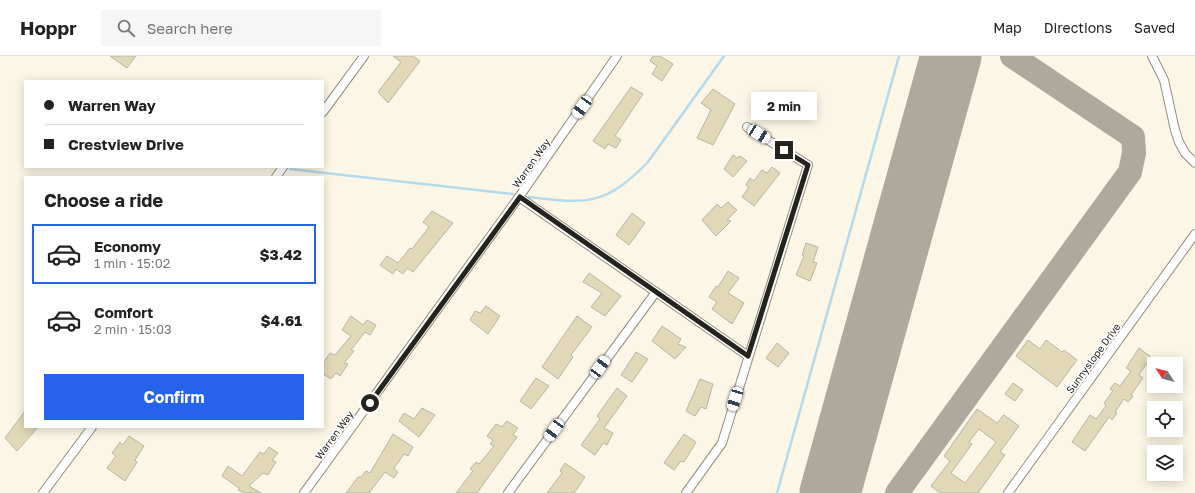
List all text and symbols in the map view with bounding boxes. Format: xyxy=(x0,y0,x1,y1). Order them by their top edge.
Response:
search box xyxy=(101,10,381,46)
text: Hoppr xyxy=(20,16,77,39)
icon: search xyxy=(115,17,137,39)
text: Search here xyxy=(147,19,233,37)
text: Map xyxy=(993,19,1022,36)
text: Directions xyxy=(1044,19,1112,36)
text: Saved xyxy=(1134,19,1175,36)
callout: 2 min xyxy=(751,92,817,120)
car xyxy=(570,94,594,120)
text: Warren Way xyxy=(68,96,156,114)
text: 2 min xyxy=(767,98,801,114)
car xyxy=(746,123,772,145)
text: Crestview Drive xyxy=(68,135,184,153)
street label: Warren Way xyxy=(510,136,553,190)
route end xyxy=(775,141,793,159)
text: Choose a ride xyxy=(44,189,163,211)
icon: car xyxy=(46,236,82,272)
text: Economy xyxy=(94,237,161,255)
text: $3.42 xyxy=(259,245,302,263)
text: 1 min · 15:02 xyxy=(94,255,170,271)
icon: car xyxy=(46,302,82,338)
text: Comfort xyxy=(94,303,153,321)
text: $4.61 xyxy=(261,311,302,329)
street label: Sunnyslope Drive xyxy=(1064,320,1123,395)
text: 2 min · 15:03 xyxy=(94,321,172,337)
car xyxy=(588,354,612,380)
north arrow xyxy=(1147,357,1183,393)
map controls xyxy=(1147,357,1183,481)
button: Confirm xyxy=(44,374,304,420)
car xyxy=(726,386,744,412)
route start xyxy=(361,394,379,412)
button: locate xyxy=(1147,401,1183,437)
street label: Warren Way xyxy=(312,408,356,462)
car xyxy=(542,417,566,443)
button: layers xyxy=(1147,445,1183,481)

